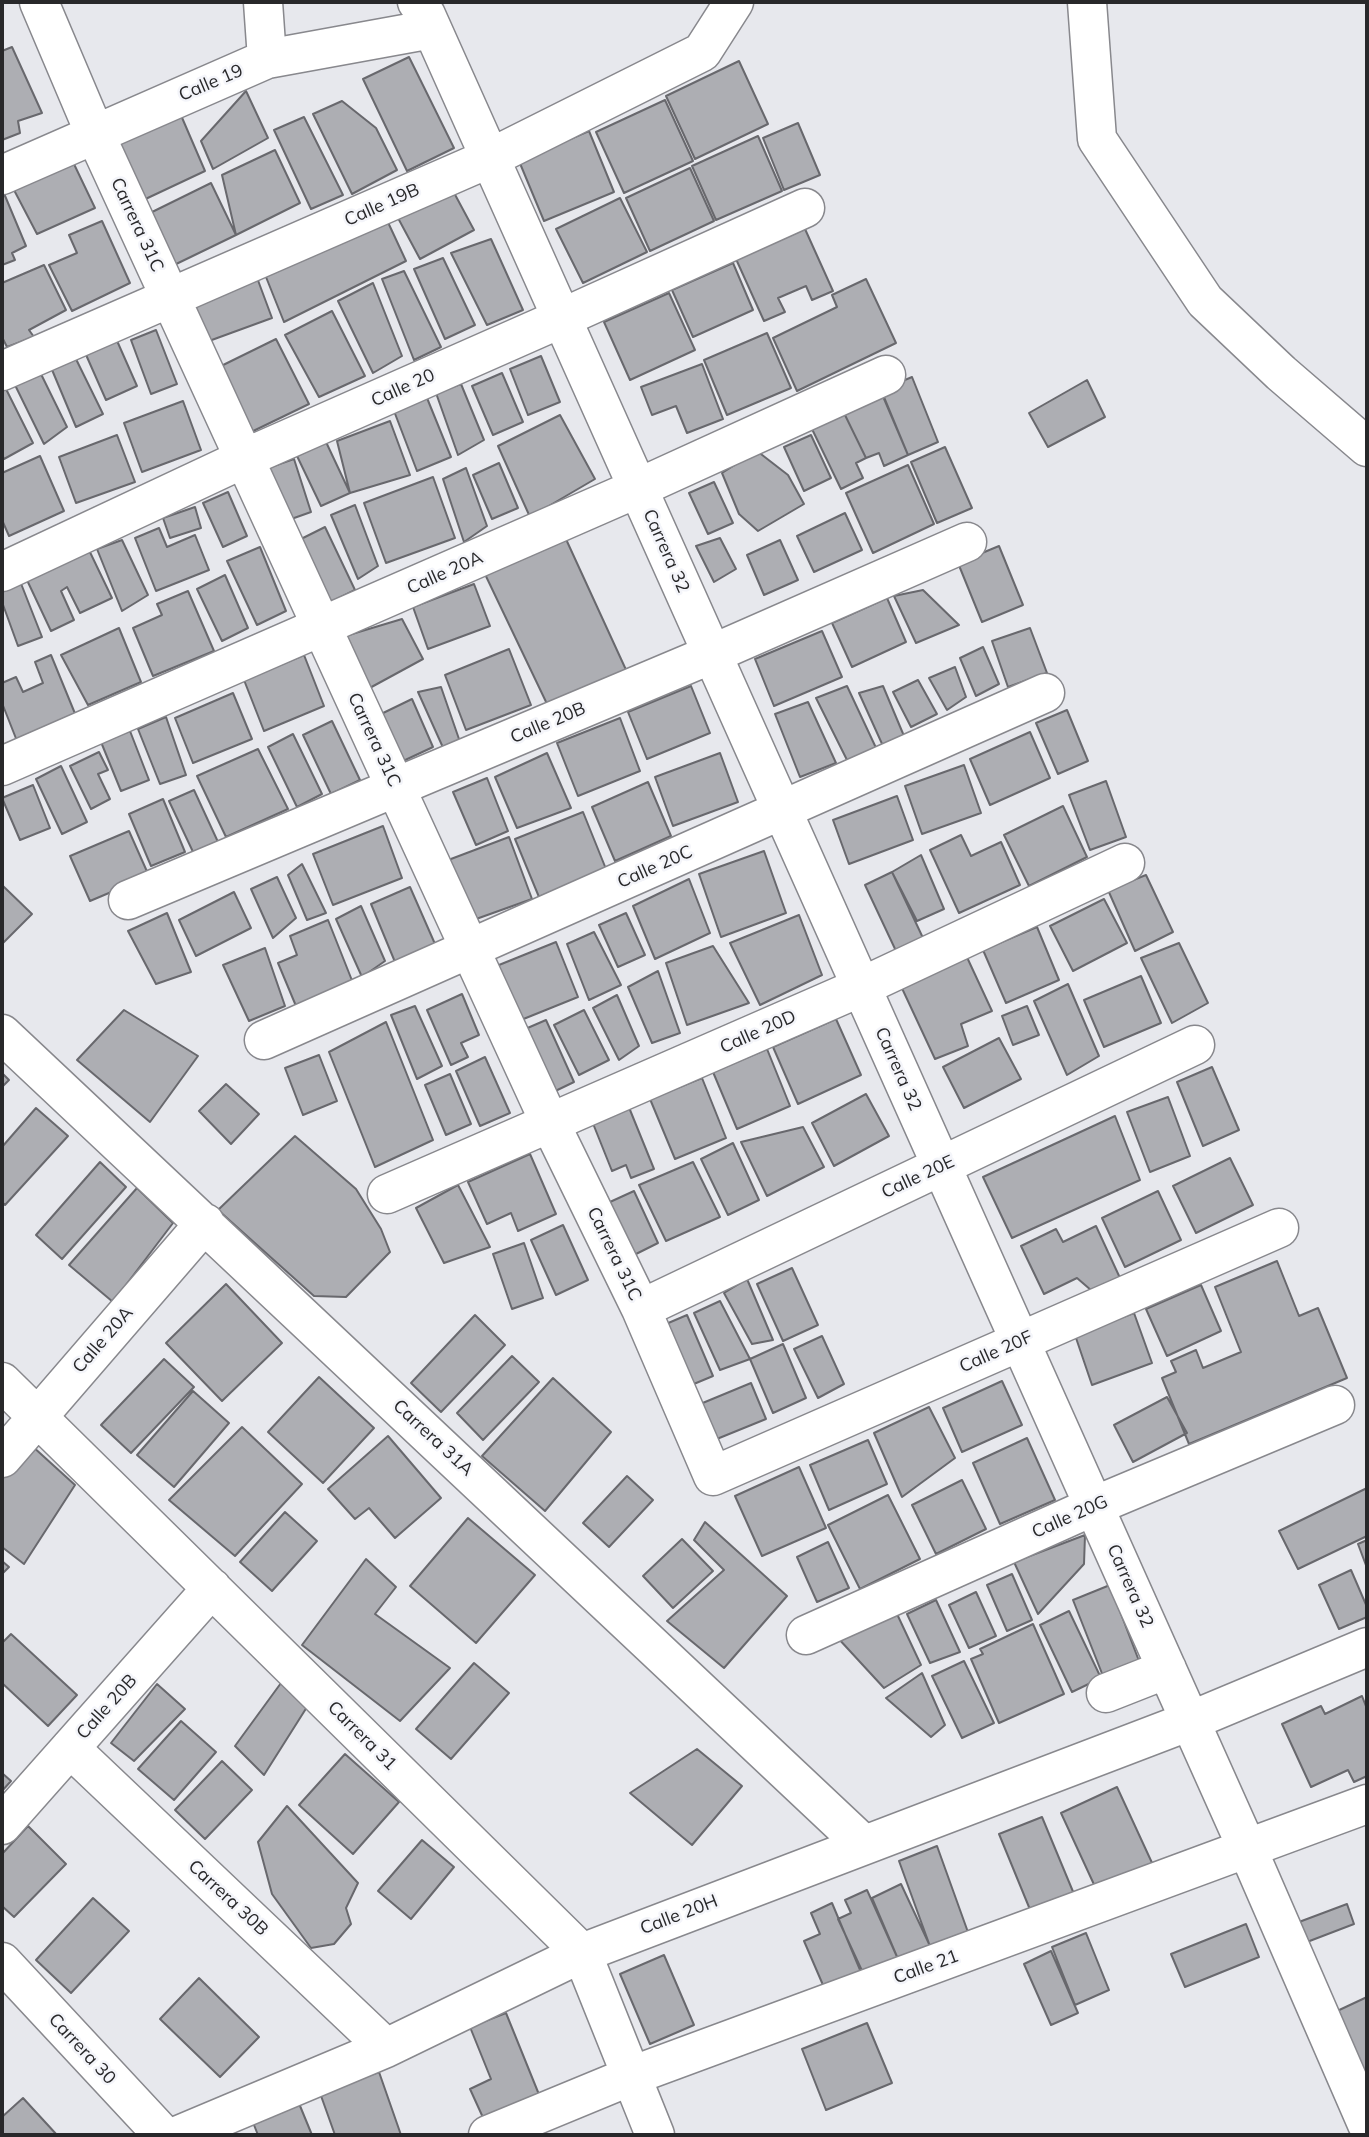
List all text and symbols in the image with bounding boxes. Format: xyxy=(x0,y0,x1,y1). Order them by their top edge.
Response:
street label: Calle 19 xyxy=(176,60,246,106)
street label: Carrera 31C xyxy=(106,174,168,276)
street label: Calle 19B xyxy=(341,179,423,231)
street label: Calle 20 xyxy=(368,364,438,412)
street label: Carrera 32 xyxy=(638,506,694,596)
street label: Calle 20A xyxy=(404,547,486,599)
street label: Carrera 31C xyxy=(343,689,405,791)
street label: Calle 20B xyxy=(507,697,589,749)
street label: Calle 20C xyxy=(614,841,696,893)
street label: Calle 20D xyxy=(717,1006,799,1058)
street label: Carrera 32 xyxy=(870,1024,926,1114)
street label: Calle 20E xyxy=(878,1151,958,1203)
street label: Carrera 31C xyxy=(582,1204,646,1304)
street label: Calle 20A xyxy=(68,1302,138,1378)
street label: Calle 20F xyxy=(956,1326,1036,1378)
street label: Carrera 31A xyxy=(388,1395,478,1481)
street label: Calle 20G xyxy=(1029,1491,1111,1543)
street label: Carrera 32 xyxy=(1102,1541,1158,1631)
street label: Calle 20B xyxy=(72,1670,142,1744)
street label: Carrera 31 xyxy=(323,1697,401,1775)
street label: Carrera 30B xyxy=(184,1856,272,1940)
street label: Calle 20H xyxy=(637,1890,721,1940)
street label: Calle 21 xyxy=(891,1945,961,1989)
street label: Carrera 30 xyxy=(44,2009,120,2089)

